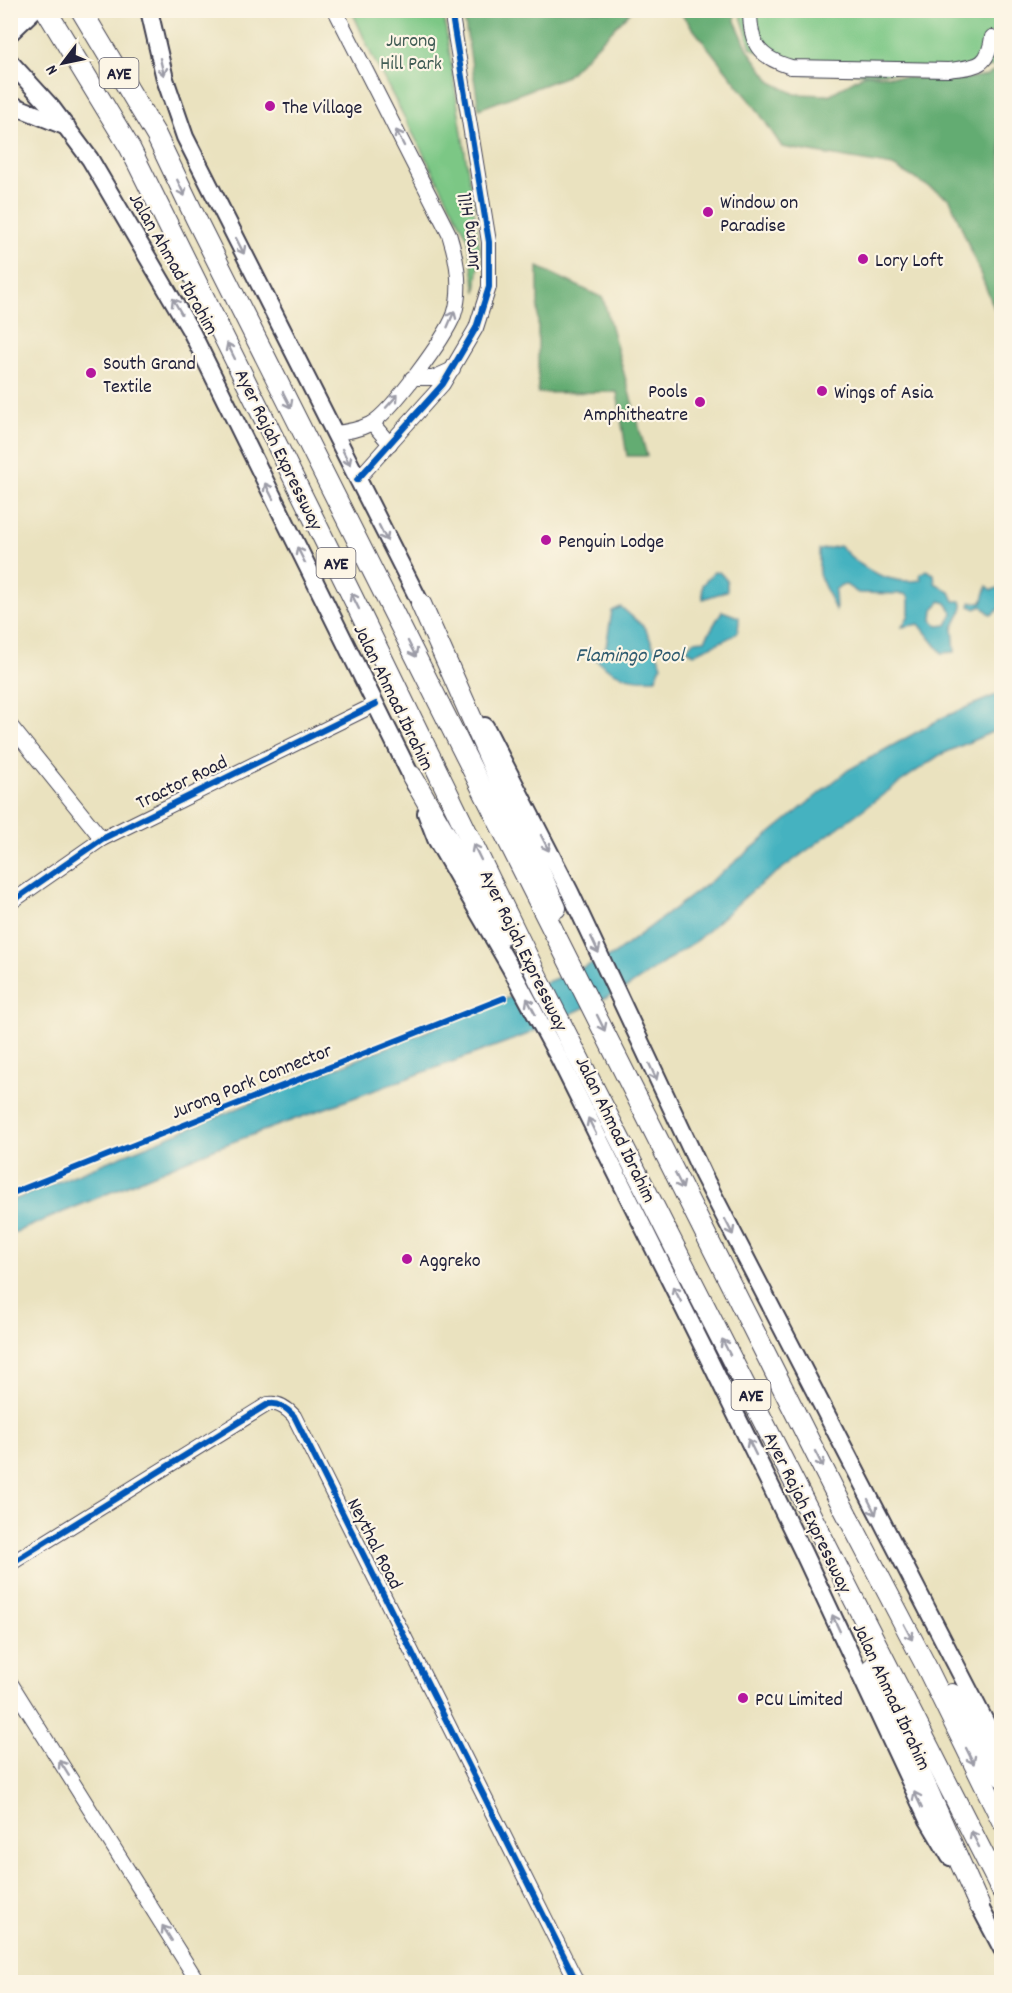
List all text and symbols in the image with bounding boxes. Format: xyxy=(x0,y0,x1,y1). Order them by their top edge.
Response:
park label: Jurong Hill Park xyxy=(380,28,442,79)
north arrow xyxy=(33,33,93,93)
road number: AYE xyxy=(100,58,138,88)
one-way arrow xyxy=(157,58,169,77)
text: N xyxy=(41,60,64,79)
place label: The Village xyxy=(282,95,362,123)
marker: The Village xyxy=(263,99,277,113)
one-way arrow xyxy=(393,129,405,147)
one-way arrow xyxy=(175,179,187,197)
street label: Jalan Ahmad Ibrahim xyxy=(120,188,225,341)
place label: Window on Paradise xyxy=(720,190,798,241)
street label: Jurong Hill xyxy=(453,191,489,272)
marker: Window on Paradise xyxy=(701,205,715,219)
one-way arrow xyxy=(235,236,246,254)
place label: Lory Loft xyxy=(875,248,944,276)
marker: Lory Loft xyxy=(856,252,870,266)
one-way arrow xyxy=(171,298,183,315)
one-way arrow xyxy=(446,310,457,328)
one-way arrow xyxy=(225,342,236,360)
place label: South Grand Textile xyxy=(103,351,196,402)
street label: Ayer Rajah Expressway xyxy=(226,365,329,537)
marker: South Grand Textile xyxy=(84,366,98,380)
place label: Pools Amphitheatre xyxy=(583,379,688,430)
place label: Wings of Asia xyxy=(834,380,934,408)
marker: Wings of Asia xyxy=(815,384,829,398)
one-way arrow xyxy=(281,391,293,409)
one-way arrow xyxy=(385,394,399,409)
marker: Pools Amphitheatre xyxy=(693,395,707,409)
one-way arrow xyxy=(340,447,352,465)
one-way arrow xyxy=(263,483,274,501)
one-way arrow xyxy=(378,523,390,541)
place label: Penguin Lodge xyxy=(558,529,664,557)
marker: Penguin Lodge xyxy=(539,533,553,547)
one-way arrow xyxy=(294,546,306,564)
road number: AYE xyxy=(316,548,356,578)
one-way arrow xyxy=(349,592,360,610)
street label: Jalan Ahmad Ibrahim xyxy=(345,620,440,776)
one-way arrow xyxy=(407,640,418,658)
water label: Flamingo Pool xyxy=(576,642,686,672)
street label: Tractor Road xyxy=(132,750,233,818)
one-way arrow xyxy=(539,833,551,851)
one-way arrow xyxy=(470,843,482,861)
street label: Ayer Rajah Expressway xyxy=(471,866,574,1038)
one-way arrow xyxy=(589,936,601,954)
one-way arrow xyxy=(525,998,537,1015)
one-way arrow xyxy=(595,1014,607,1031)
street label: Jurong Park Connector xyxy=(167,1038,337,1128)
street label: Jalan Ahmad Ibrahim xyxy=(567,1052,662,1208)
one-way arrow xyxy=(647,1062,659,1080)
one-way arrow xyxy=(586,1117,598,1135)
one-way arrow xyxy=(674,1171,685,1189)
one-way arrow xyxy=(724,1218,735,1236)
place label: Aggreko xyxy=(419,1248,481,1276)
marker: Aggreko xyxy=(400,1252,414,1266)
one-way arrow xyxy=(670,1286,682,1304)
one-way arrow xyxy=(720,1339,732,1357)
road number: AYE xyxy=(732,1380,771,1410)
street label: Ayer Rajah Expressway xyxy=(755,1428,858,1600)
one-way arrow xyxy=(746,1438,757,1456)
one-way arrow xyxy=(813,1450,825,1468)
street label: Neythal Road xyxy=(338,1494,408,1595)
one-way arrow xyxy=(866,1498,878,1515)
one-way arrow xyxy=(830,1614,842,1632)
street label: Jalan Ahmad Ibrahim xyxy=(844,1619,937,1776)
one-way arrow xyxy=(903,1623,914,1641)
place label: PCU Limited xyxy=(755,1687,843,1715)
marker: PCU Limited xyxy=(736,1691,750,1705)
one-way arrow xyxy=(964,1747,976,1765)
one-way arrow xyxy=(57,1760,69,1777)
one-way arrow xyxy=(912,1791,924,1809)
one-way arrow xyxy=(969,1831,980,1849)
one-way arrow xyxy=(160,1925,172,1942)

